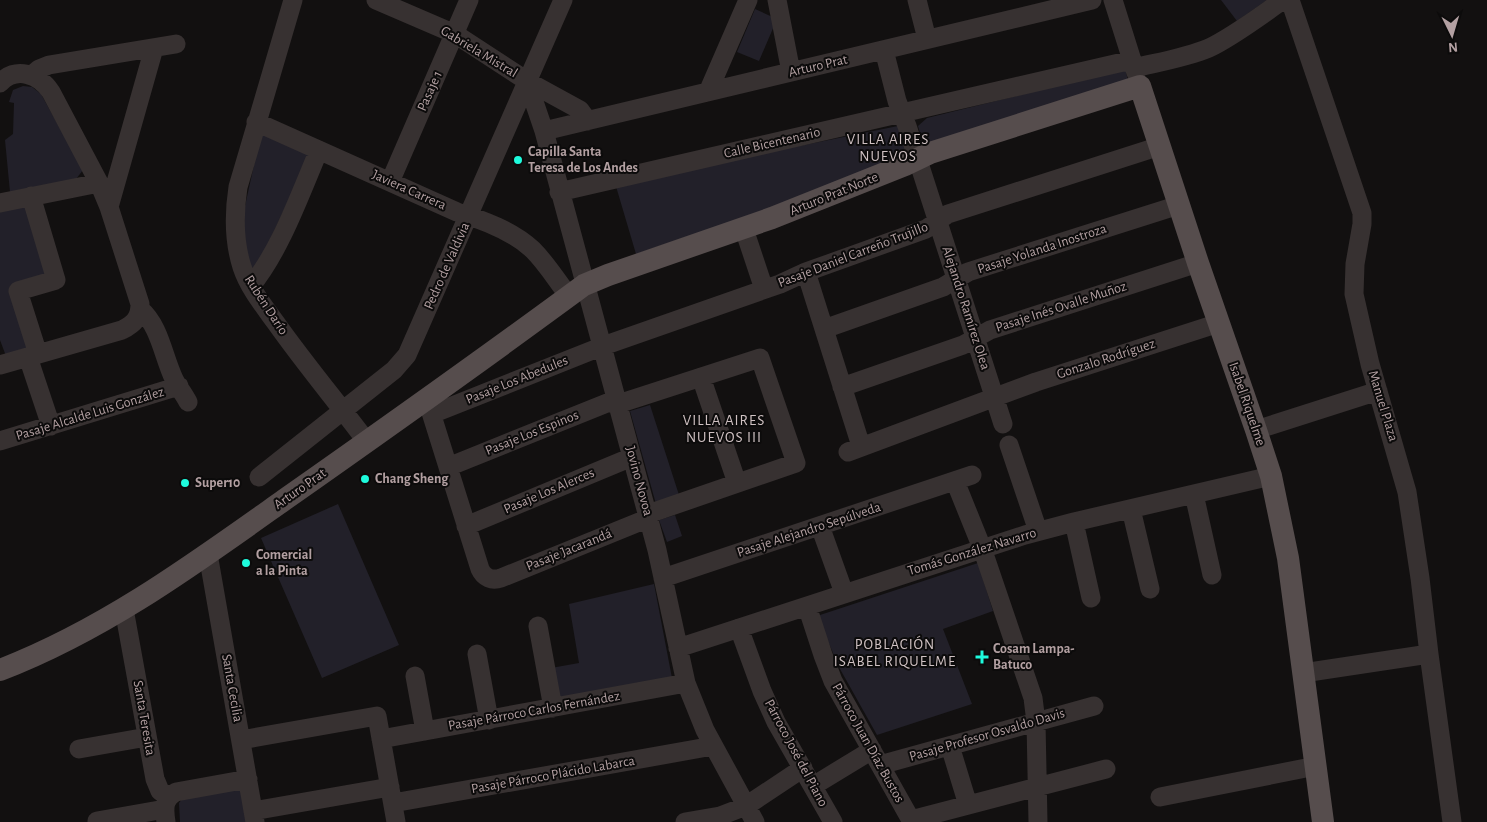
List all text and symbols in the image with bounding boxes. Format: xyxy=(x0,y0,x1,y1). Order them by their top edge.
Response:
north arrow xyxy=(1427,10,1477,60)
street label: Gabriela Mistral xyxy=(438,24,520,80)
text: N xyxy=(1448,40,1459,54)
street label: Arturo Prat xyxy=(787,52,849,80)
street label: Pasaje 1 xyxy=(415,69,445,113)
street label: Calle Bicentenario xyxy=(722,125,822,161)
district label: VILLA AIRES NUEVOS xyxy=(847,132,929,164)
place label: Capilla Santa Teresa de Los Andes xyxy=(528,145,638,175)
marker: Capilla Santa Teresa de Los Andes xyxy=(512,154,524,166)
street label: Javiera Carrera xyxy=(370,167,449,213)
street label: Arturo Prat Norte xyxy=(788,170,880,218)
street label: Pedro de Valdivia xyxy=(422,220,473,312)
street label: Pasaje Daniel Carreño Trujillo xyxy=(776,220,930,290)
street label: Pasaje Yolanda Inostroza xyxy=(976,221,1109,276)
street label: Alejandro Ramírez Olea xyxy=(939,245,993,372)
street label: Rubén Darío xyxy=(242,273,290,337)
street label: Pasaje Inés Ovalle Muñoz xyxy=(994,279,1128,335)
street label: Gonzalo Rodríguez xyxy=(1055,336,1157,381)
street label: Pasaje Los Abedules xyxy=(464,353,570,407)
street label: Isabel Riquelme xyxy=(1226,360,1268,448)
street label: Manuel Plaza xyxy=(1366,369,1401,444)
street label: Pasaje Alcalde Luis González xyxy=(14,385,166,443)
street label: Pasaje Los Espinos xyxy=(483,408,581,458)
district label: VILLA AIRES NUEVOS III xyxy=(683,413,765,445)
street label: Jovino Novoa xyxy=(623,445,655,518)
street label: Arturo Prat xyxy=(271,466,329,512)
street label: Pasaje Los Alerces xyxy=(502,466,596,516)
place label: Chang Sheng xyxy=(375,472,449,486)
marker: Chang Sheng xyxy=(359,473,371,485)
place label: Super10 xyxy=(195,476,240,490)
marker: Super10 xyxy=(179,477,191,489)
street label: Pasaje Alejandro Sepúlveda xyxy=(735,500,883,560)
street label: Pasaje Jacarandá xyxy=(524,526,614,574)
street label: Tomás González Navarro xyxy=(906,526,1038,578)
place label: Comercial a la Pinta xyxy=(256,548,312,578)
marker: Comercial a la Pinta xyxy=(240,557,252,569)
district label: POBLACIÓN ISABEL RIQUELME xyxy=(834,635,956,669)
place label: Cosam Lampa- Batuco xyxy=(993,642,1075,672)
marker: Cosam Lampa- Batuco xyxy=(975,650,989,664)
street label: Santa Cecilia xyxy=(219,653,245,724)
street label: Santa Teresita xyxy=(131,679,158,757)
street label: Párroco Juan Díaz Bustos xyxy=(829,681,907,805)
street label: Pasaje Párroco Carlos Fernández xyxy=(447,689,621,733)
street label: Párroco José del Piano xyxy=(762,697,830,809)
street label: Pasaje Profesor Osvaldo Davis xyxy=(908,706,1066,764)
street label: Pasaje Párroco Plácido Labarca xyxy=(470,754,636,796)

